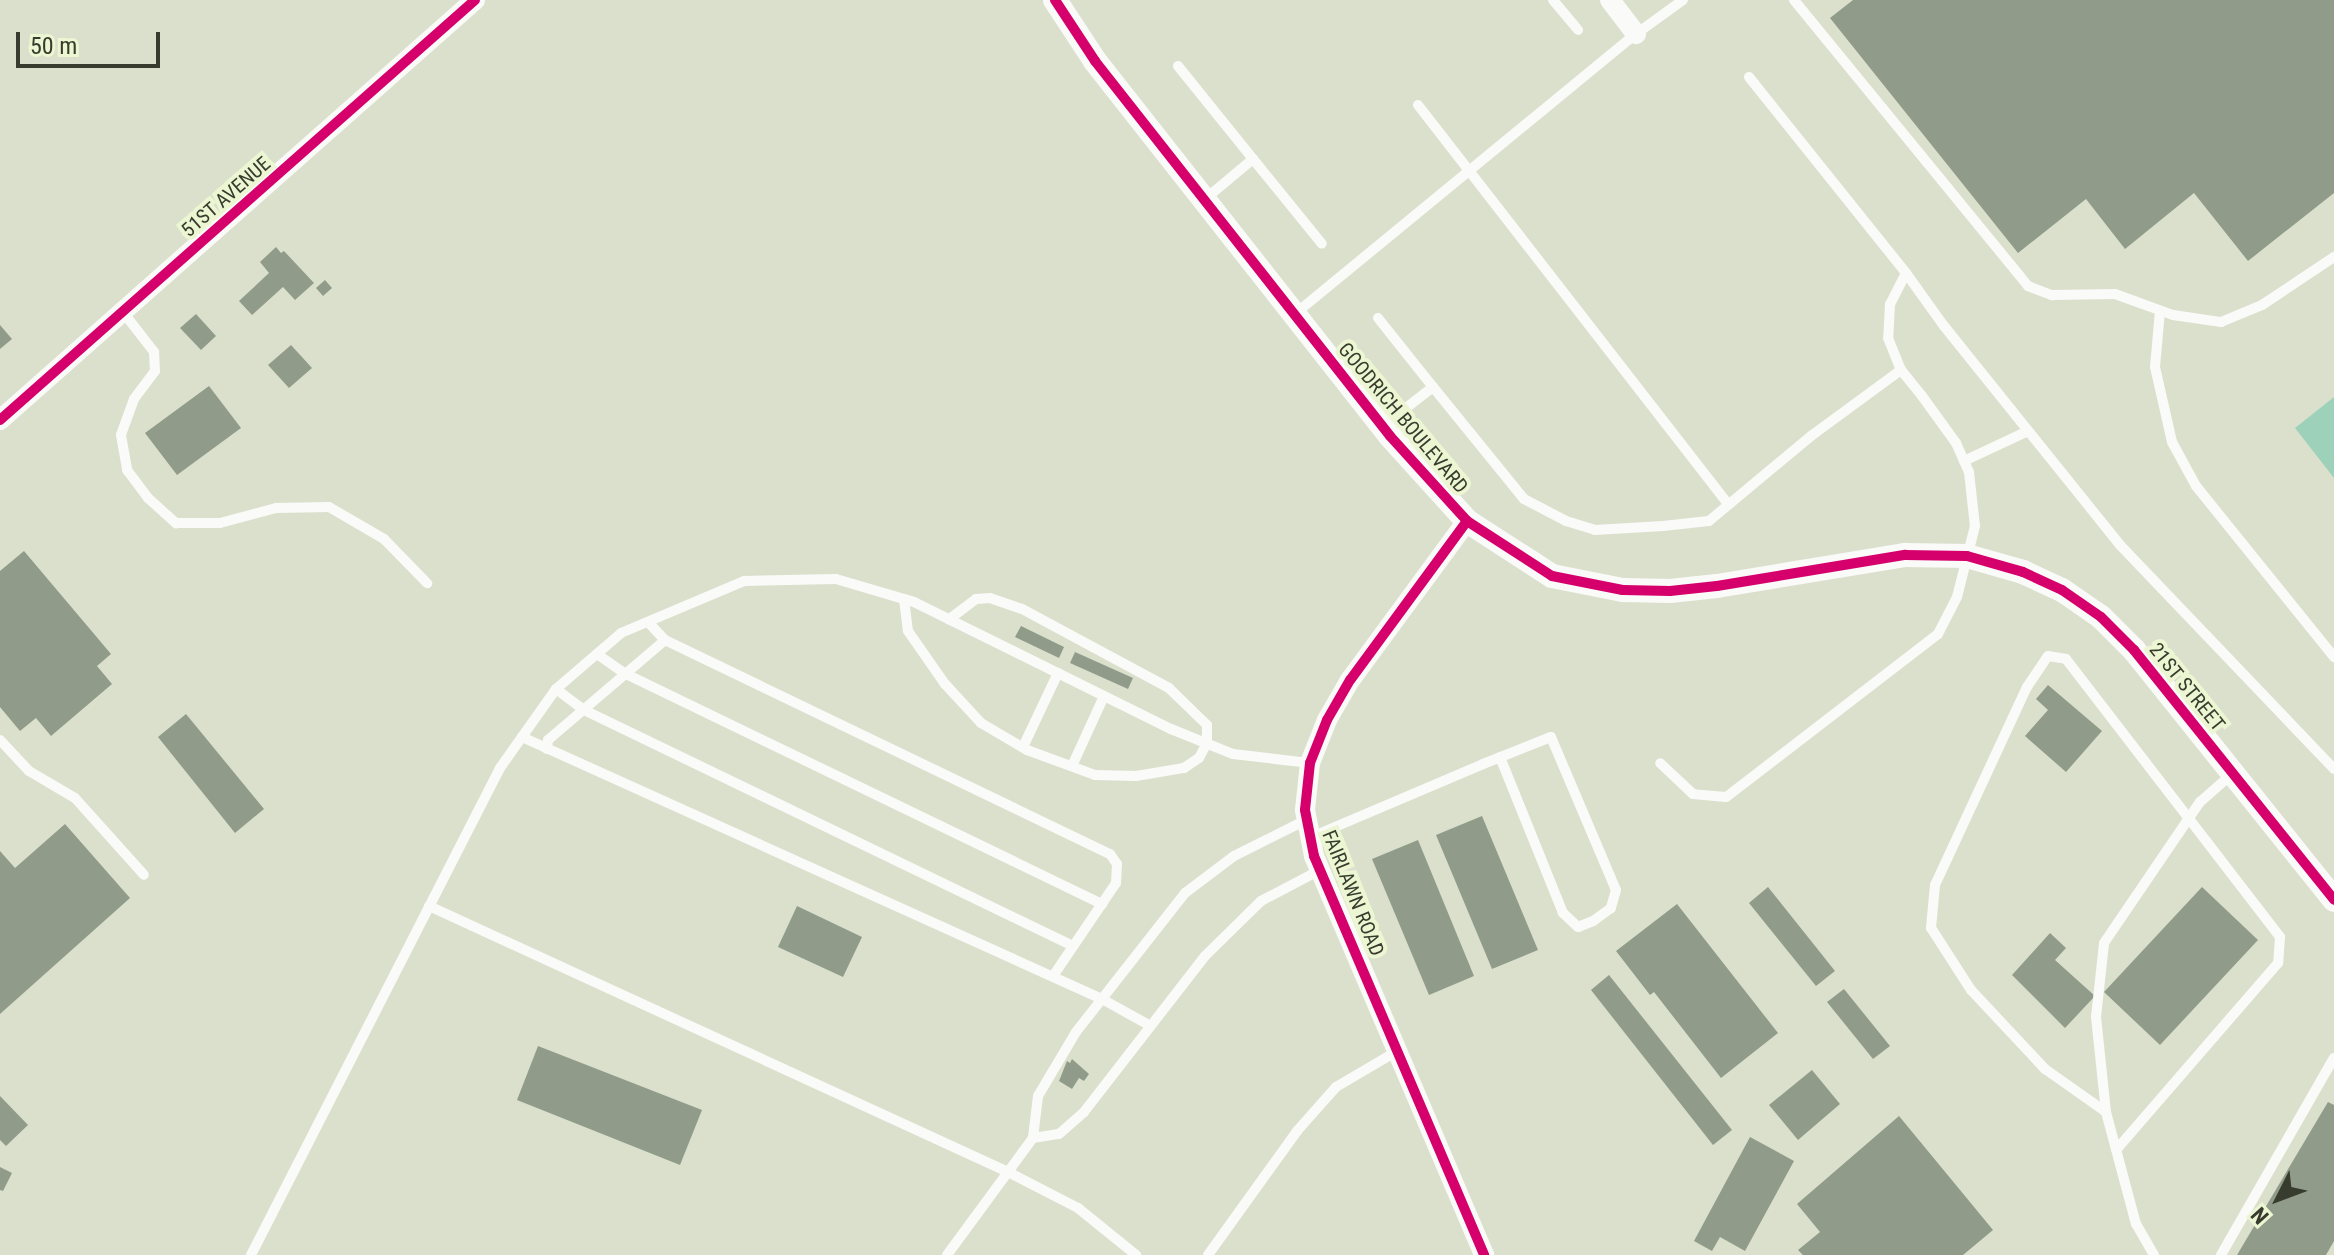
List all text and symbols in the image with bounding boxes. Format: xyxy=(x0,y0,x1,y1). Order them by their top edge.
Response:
scale bar xyxy=(20,16,164,66)
text: 50 m xyxy=(30,32,77,60)
street label: 51ST AVENUE xyxy=(176,152,276,242)
street label: GOODRICH BOULEVARD xyxy=(1333,338,1473,498)
street label: 21ST STREET xyxy=(2144,638,2230,736)
street label: FAIRLAWN ROAD xyxy=(1317,827,1389,959)
north arrow xyxy=(2238,1159,2318,1239)
text: N xyxy=(2246,1202,2274,1229)

